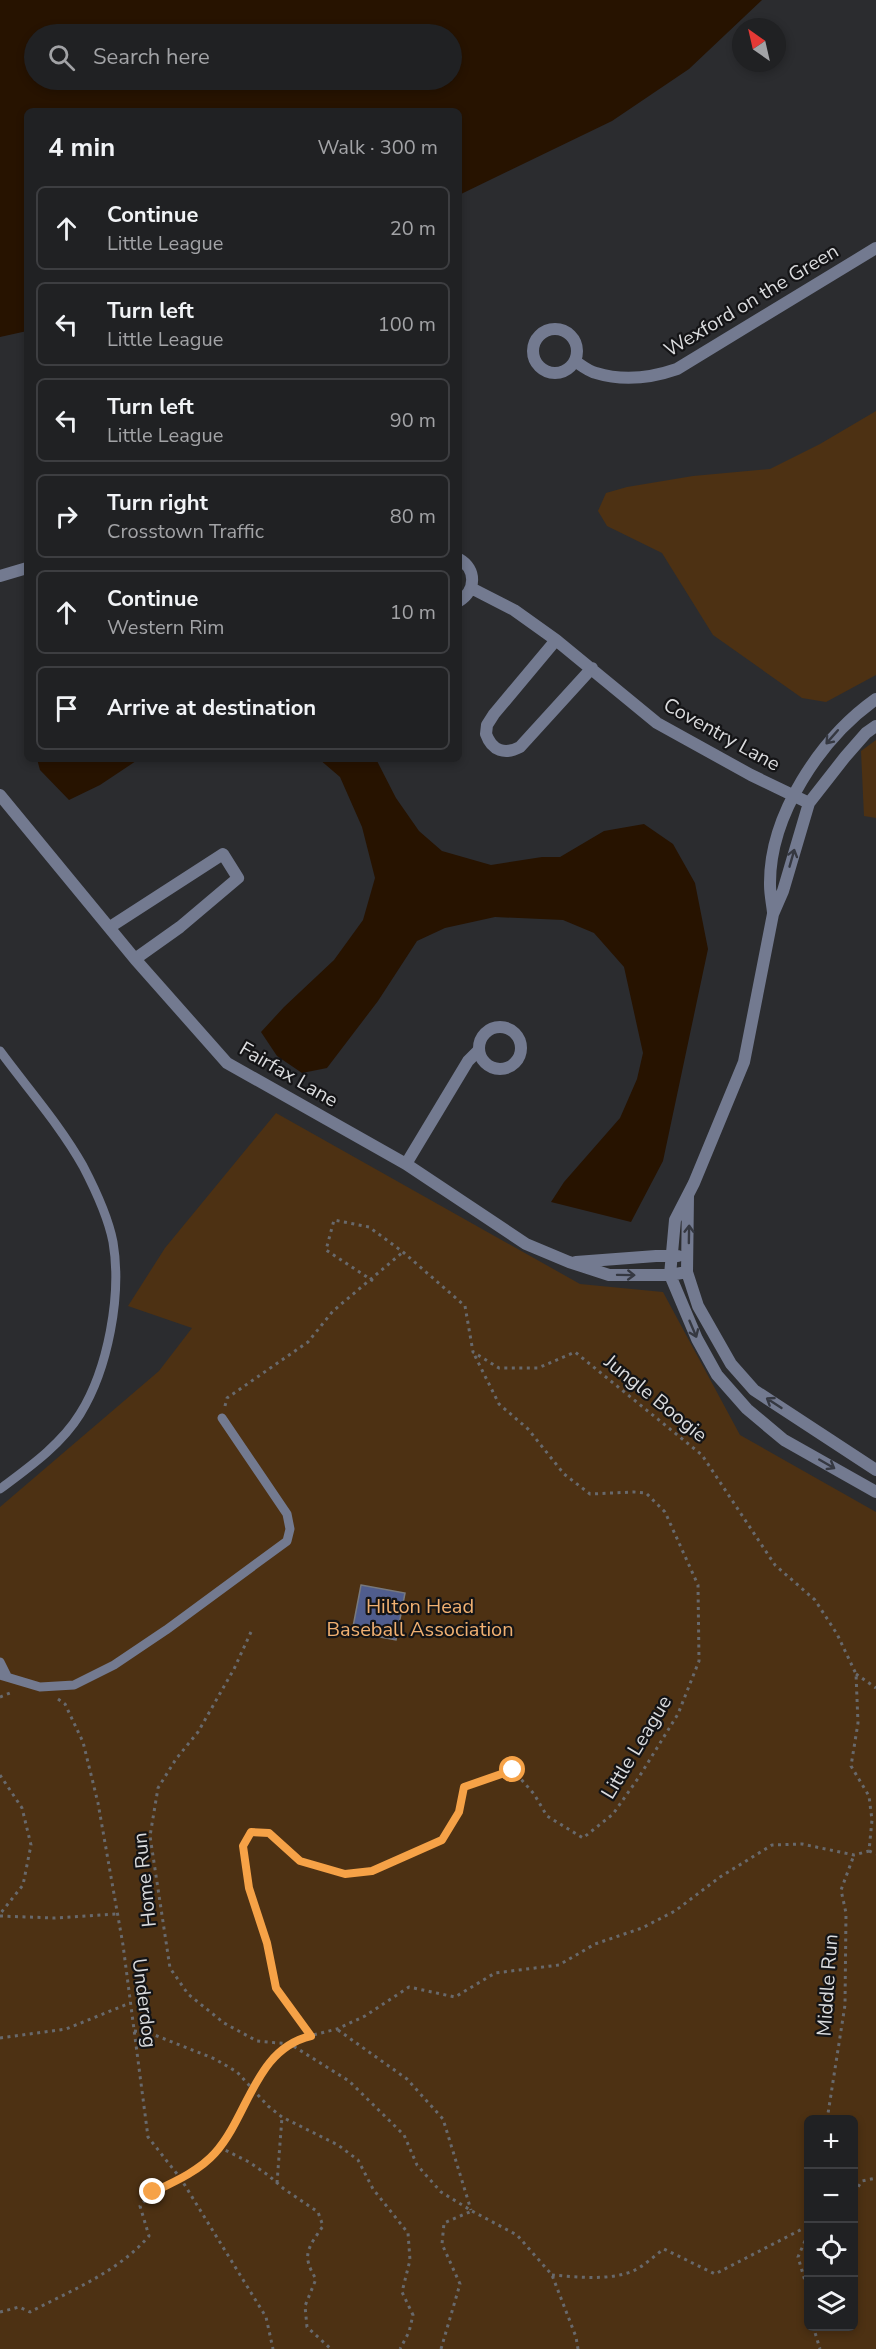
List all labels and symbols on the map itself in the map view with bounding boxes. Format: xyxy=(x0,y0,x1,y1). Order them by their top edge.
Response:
north arrow xyxy=(732,18,786,72)
street label: Wexford on the Green xyxy=(659,238,844,363)
street label: Coventry Lane xyxy=(659,691,785,778)
one-way arrow xyxy=(825,729,839,744)
one-way arrow xyxy=(787,849,798,868)
street label: Fairfax Lane xyxy=(234,1035,343,1114)
one-way arrow xyxy=(683,1224,695,1244)
one-way arrow xyxy=(615,1269,635,1281)
one-way arrow xyxy=(688,1320,699,1338)
street label: Jungle Boogie xyxy=(598,1348,713,1448)
one-way arrow xyxy=(766,1397,783,1409)
one-way arrow xyxy=(818,1459,835,1471)
park label: Hilton Head Baseball Association xyxy=(326,1593,514,1643)
street label: Little League xyxy=(595,1690,678,1804)
route start xyxy=(499,1756,525,1782)
street label: Home Run xyxy=(126,1831,163,1929)
street label: Middle Run xyxy=(810,1933,845,2037)
street label: Underdog xyxy=(126,1957,163,2049)
route end xyxy=(139,2178,165,2204)

